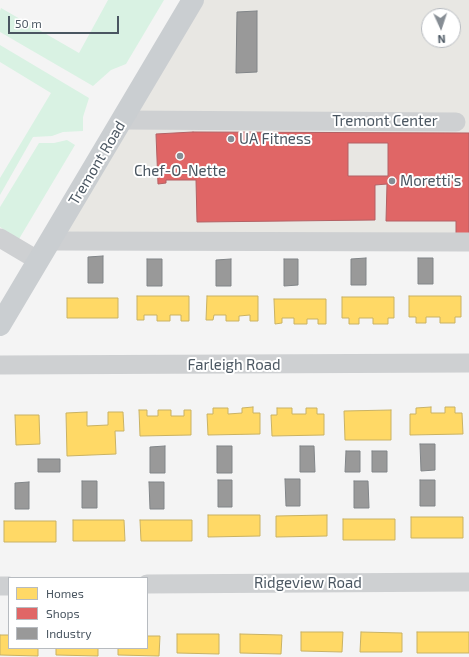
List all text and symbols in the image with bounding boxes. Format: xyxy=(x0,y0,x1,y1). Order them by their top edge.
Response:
scale bar xyxy=(10,8,121,34)
north arrow xyxy=(421,8,461,48)
text: 50 m xyxy=(15,16,42,30)
text: N xyxy=(437,33,446,46)
street label: Tremont Center xyxy=(332,112,438,130)
street label: Tremont Road xyxy=(65,118,129,208)
place label: UA Fitness xyxy=(239,130,311,148)
marker: UA Fitness xyxy=(226,134,236,144)
marker: Chef-O-Nette xyxy=(175,151,185,161)
place label: Chef-O-Nette xyxy=(134,162,226,180)
place label: Moretti's xyxy=(400,172,461,190)
marker: Moretti's xyxy=(387,176,397,186)
street label: Farleigh Road xyxy=(187,356,281,374)
street label: Ridgeview Road xyxy=(254,574,362,592)
legend xyxy=(8,577,148,649)
text: Homes xyxy=(46,586,84,600)
text: Shops xyxy=(46,606,80,620)
text: Industry xyxy=(46,626,92,640)

